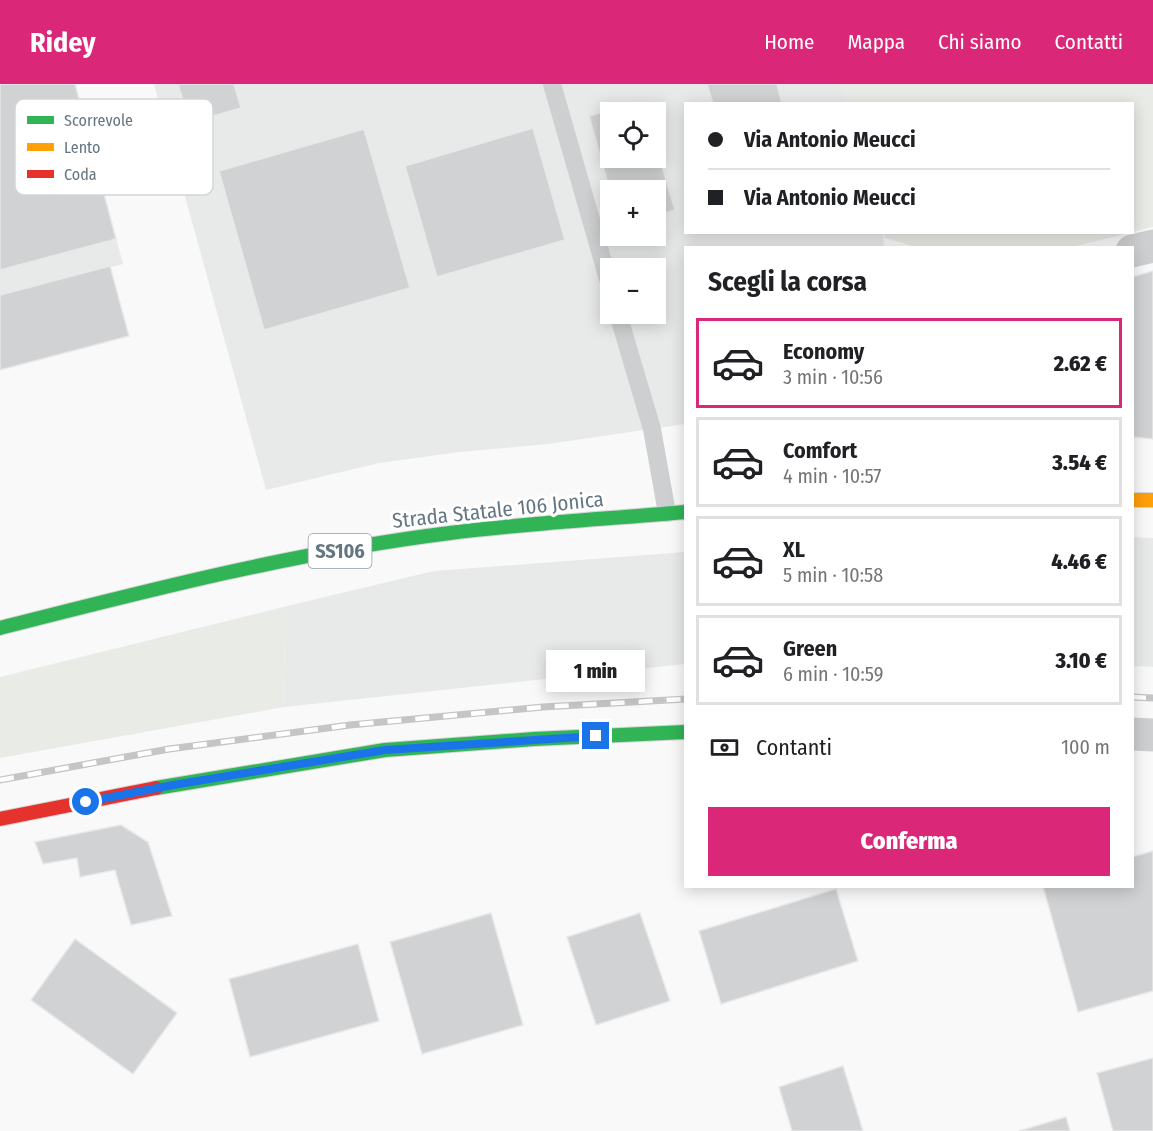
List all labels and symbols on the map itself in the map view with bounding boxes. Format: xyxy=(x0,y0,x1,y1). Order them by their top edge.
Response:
legend xyxy=(15,99,213,195)
text: Scorrevole xyxy=(64,111,133,130)
text: Lento xyxy=(64,138,100,157)
text: Coda xyxy=(64,165,97,184)
street label: Strada Statale 106 Jonica xyxy=(391,486,605,534)
road number: SS106 xyxy=(308,534,372,568)
callout: 1 min xyxy=(546,649,646,691)
route end xyxy=(582,722,609,749)
route start xyxy=(72,788,99,815)

